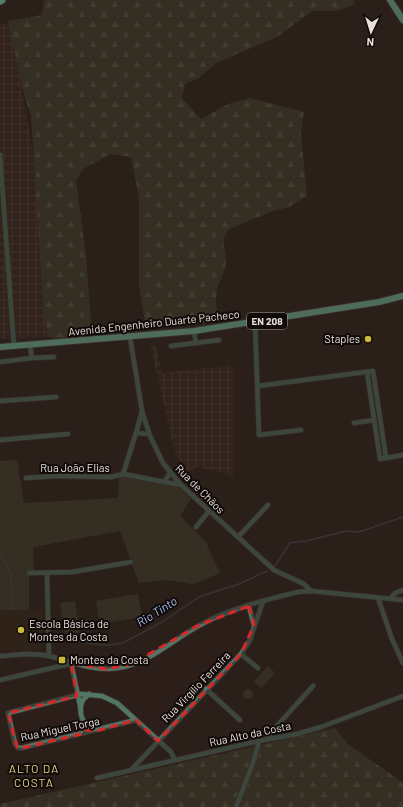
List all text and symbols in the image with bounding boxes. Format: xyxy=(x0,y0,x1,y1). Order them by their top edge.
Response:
north arrow xyxy=(351,12,391,52)
text: N xyxy=(366,36,374,49)
street label: Avenida Engenheiro Duarte Pacheco xyxy=(68,307,240,338)
road number: EN 208 xyxy=(247,313,287,329)
place label: Staples xyxy=(324,332,360,345)
marker: Staples xyxy=(363,334,373,344)
street label: Rua João Elias xyxy=(40,461,110,474)
street label: Rua de Chãos xyxy=(173,461,228,516)
water label: Rio Tinto xyxy=(134,593,179,629)
place label: Escola Básica de Montes da Costa xyxy=(29,617,109,643)
marker: Escola Básica de Montes da Costa xyxy=(16,625,26,635)
street label: Rua Virgílio Ferreira xyxy=(159,649,233,725)
place label: Montes da Costa xyxy=(70,653,148,666)
marker: Montes da Costa xyxy=(57,655,67,665)
street label: Rua Miguel Torga xyxy=(19,714,101,743)
street label: Rua Alto da Costa xyxy=(208,719,292,749)
district label: ALTO DA COSTA xyxy=(9,761,59,789)

